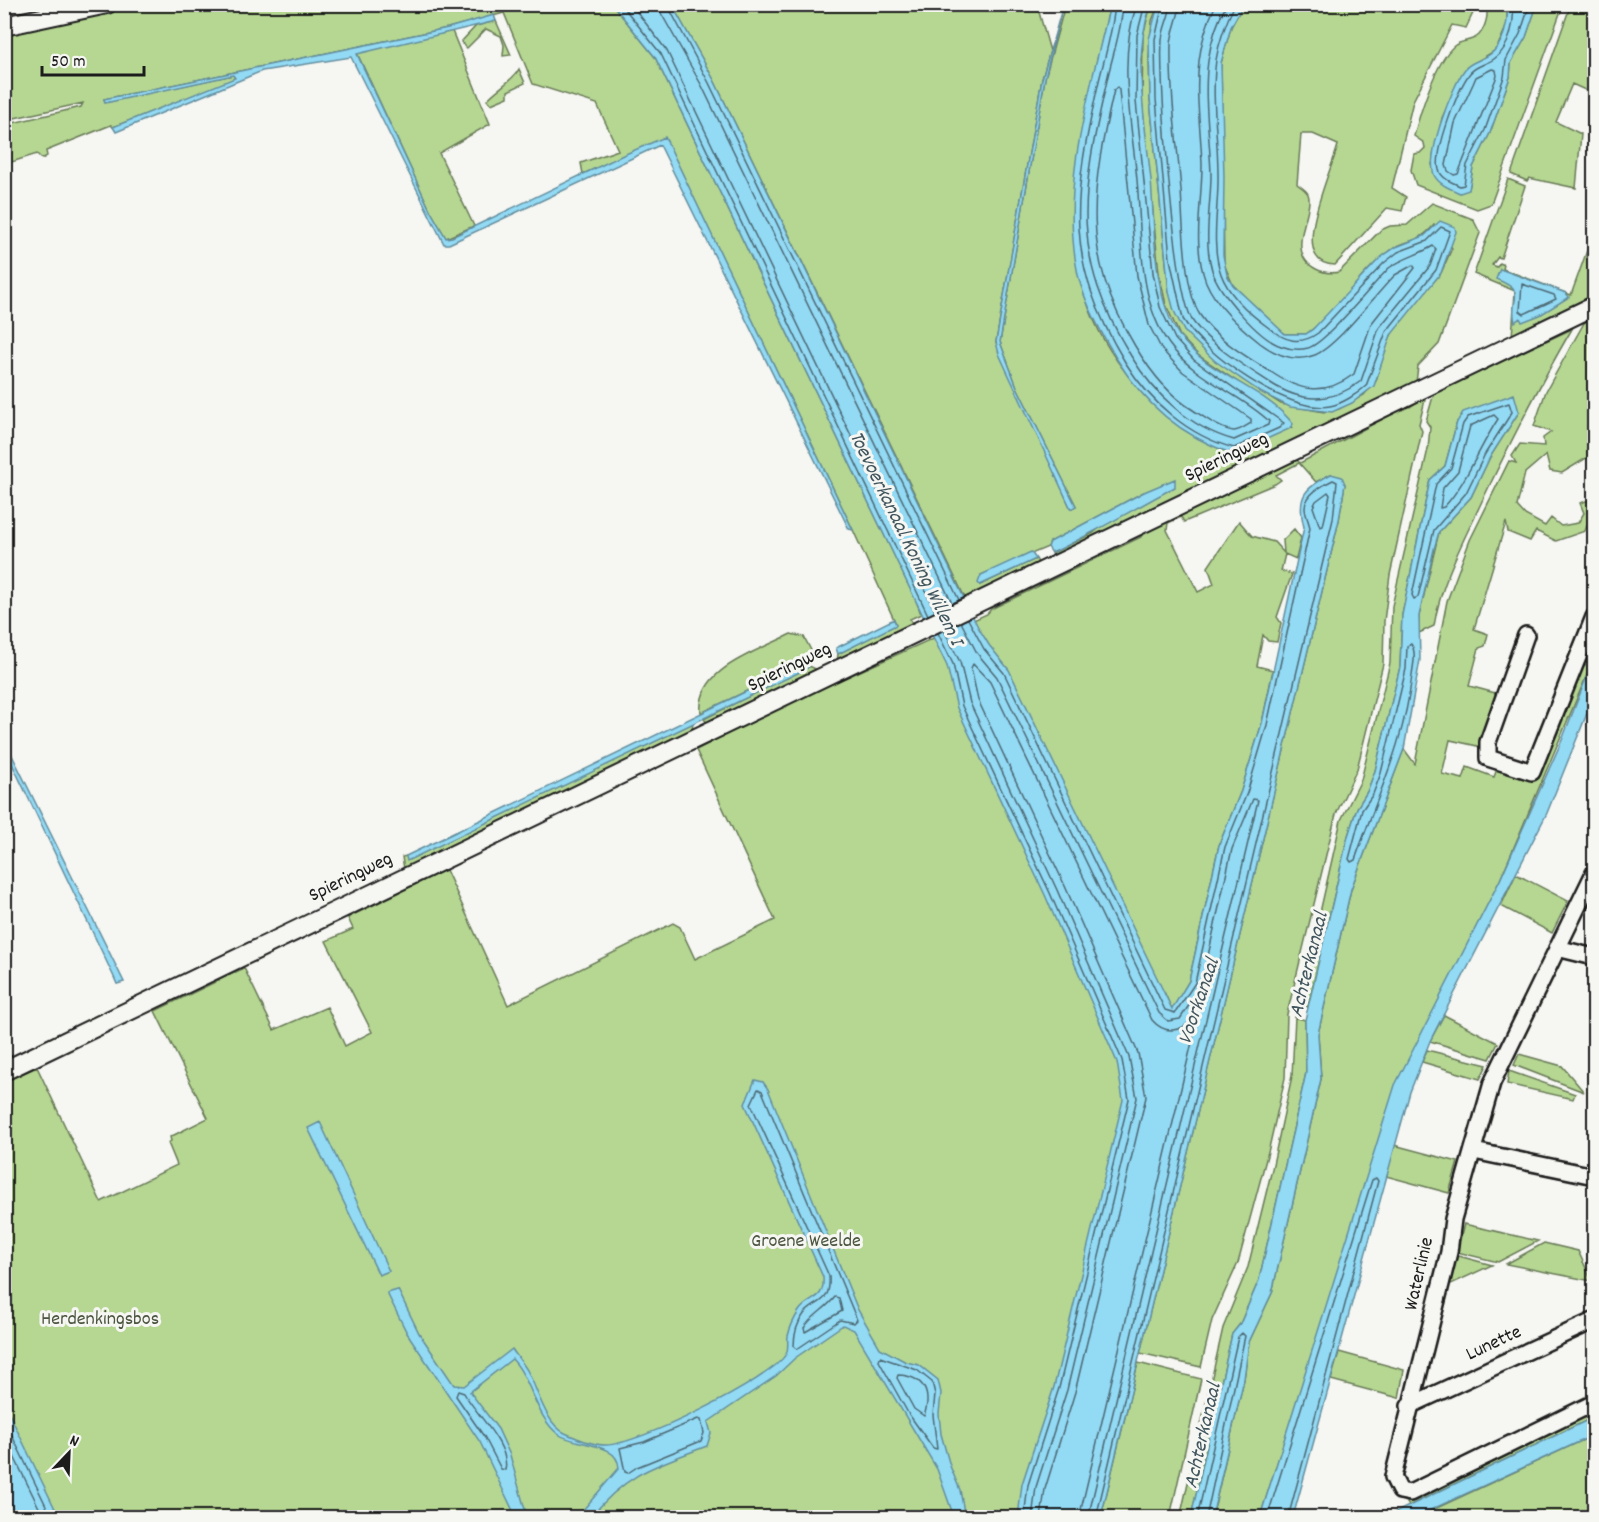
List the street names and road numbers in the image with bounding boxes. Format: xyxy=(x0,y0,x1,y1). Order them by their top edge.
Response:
street label: Spieringweg xyxy=(1180,426,1274,490)
street label: Spieringweg xyxy=(743,636,837,700)
street label: Spieringweg xyxy=(304,846,398,910)
street label: Waterlinie xyxy=(1398,1234,1442,1313)
street label: Lunette xyxy=(1462,1319,1527,1369)

